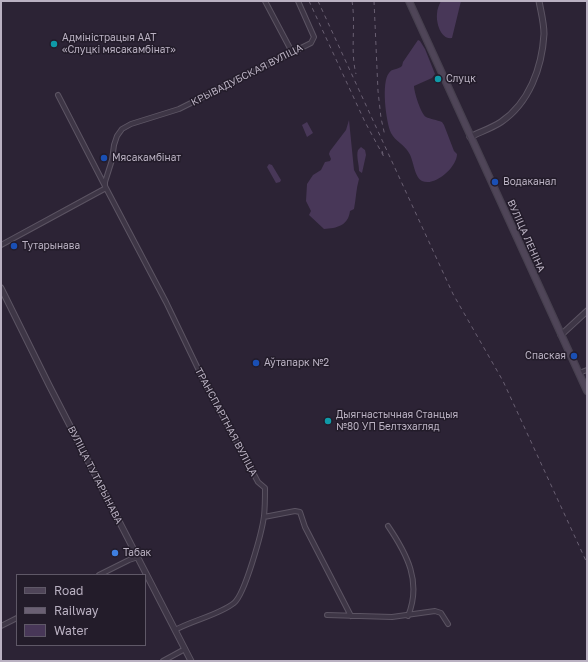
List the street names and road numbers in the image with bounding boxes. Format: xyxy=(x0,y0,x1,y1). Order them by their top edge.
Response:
street label: КРЫВАДУБСКАЯ ВУЛІЦА xyxy=(189,42,305,108)
street label: ВУЛІЦА ЛЕНІНА xyxy=(505,198,547,274)
street label: ТРАНСПАРТНАЯ ВУЛІЦА xyxy=(192,366,260,478)
street label: ВУЛІЦА ТУТАРЫНАВА xyxy=(65,424,125,526)

